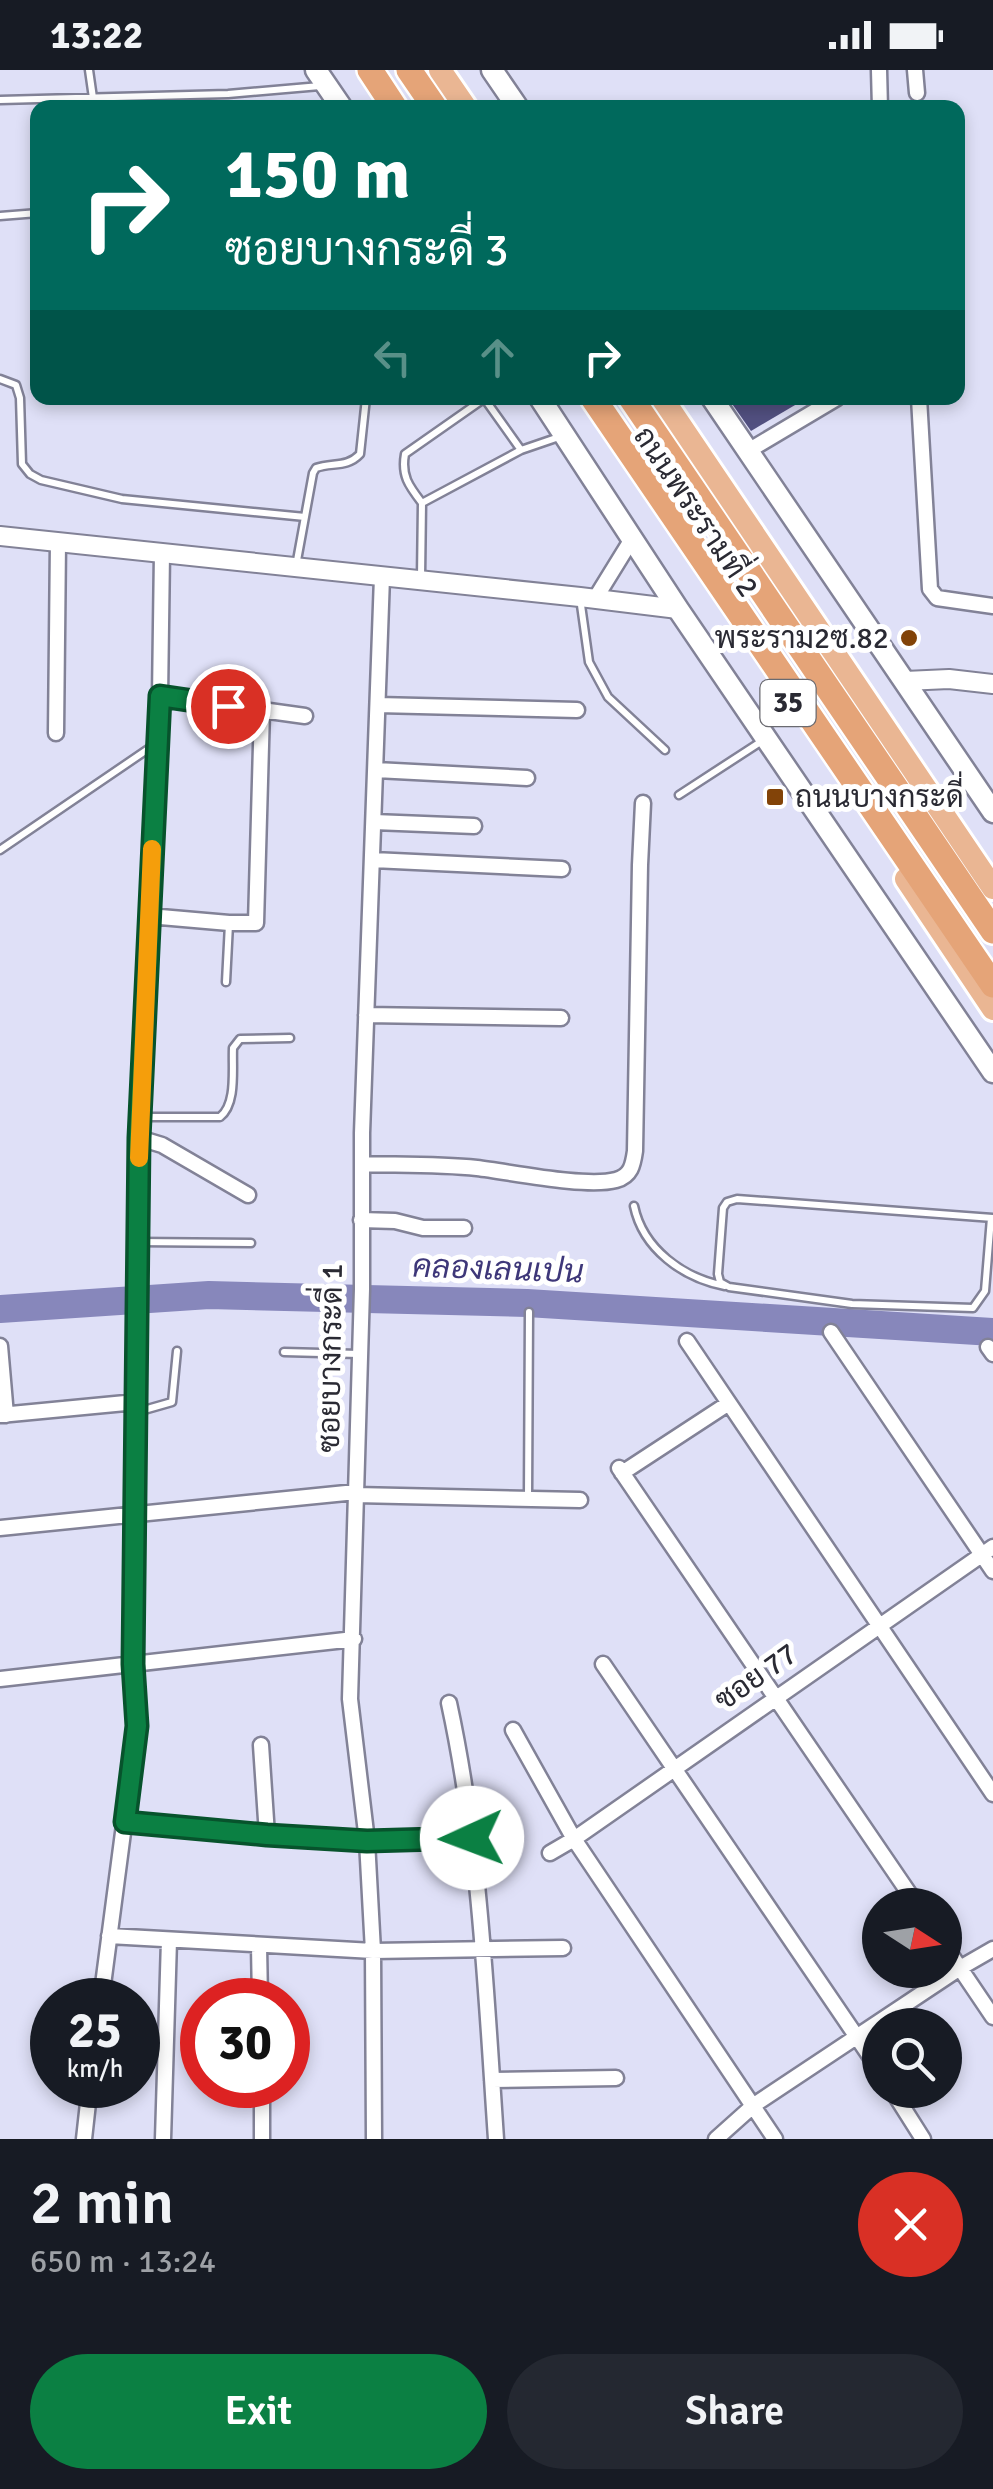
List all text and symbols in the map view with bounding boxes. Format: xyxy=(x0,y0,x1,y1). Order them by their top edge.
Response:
text: 13:22 xyxy=(50,12,143,59)
text: 150 m xyxy=(225,131,410,217)
icon: right xyxy=(60,140,190,270)
text: ซอยบางกระดี่ 3 xyxy=(225,223,509,278)
icon: left xyxy=(365,330,420,385)
icon: ahead xyxy=(470,330,525,385)
icon: right xyxy=(575,330,630,385)
street label: ถนนพระรามที่ 2 xyxy=(625,415,773,604)
place label: พระราม2ซ.82 xyxy=(714,620,889,657)
marker: พระราม2ซ.82 xyxy=(898,627,920,649)
pin xyxy=(186,664,271,749)
icon: arrive xyxy=(201,679,256,734)
road number: 35 xyxy=(760,680,816,726)
place label: ถนนบางกระดี่ xyxy=(795,771,964,816)
marker: ถนนบางกระดี่ xyxy=(764,786,786,808)
water label: คลองเลนเปน xyxy=(412,1247,584,1291)
street label: ซอยบางกระดี่ 1 xyxy=(303,1263,351,1453)
street label: ซอย 77 xyxy=(708,1635,804,1719)
position arrow xyxy=(420,1786,524,1890)
north arrow xyxy=(862,1888,962,1988)
map controls xyxy=(862,1888,962,2108)
speed limit sign: 30 xyxy=(180,1978,310,2108)
text: 25 xyxy=(68,2000,122,2062)
button: search xyxy=(862,2008,962,2108)
text: km/h xyxy=(67,2053,123,2084)
text: 2 min xyxy=(30,2167,174,2241)
button: close xyxy=(858,2172,963,2277)
text: 650 m · 13:24 xyxy=(30,2242,216,2281)
button: Exit xyxy=(30,2354,487,2469)
button: Share xyxy=(507,2354,963,2469)

